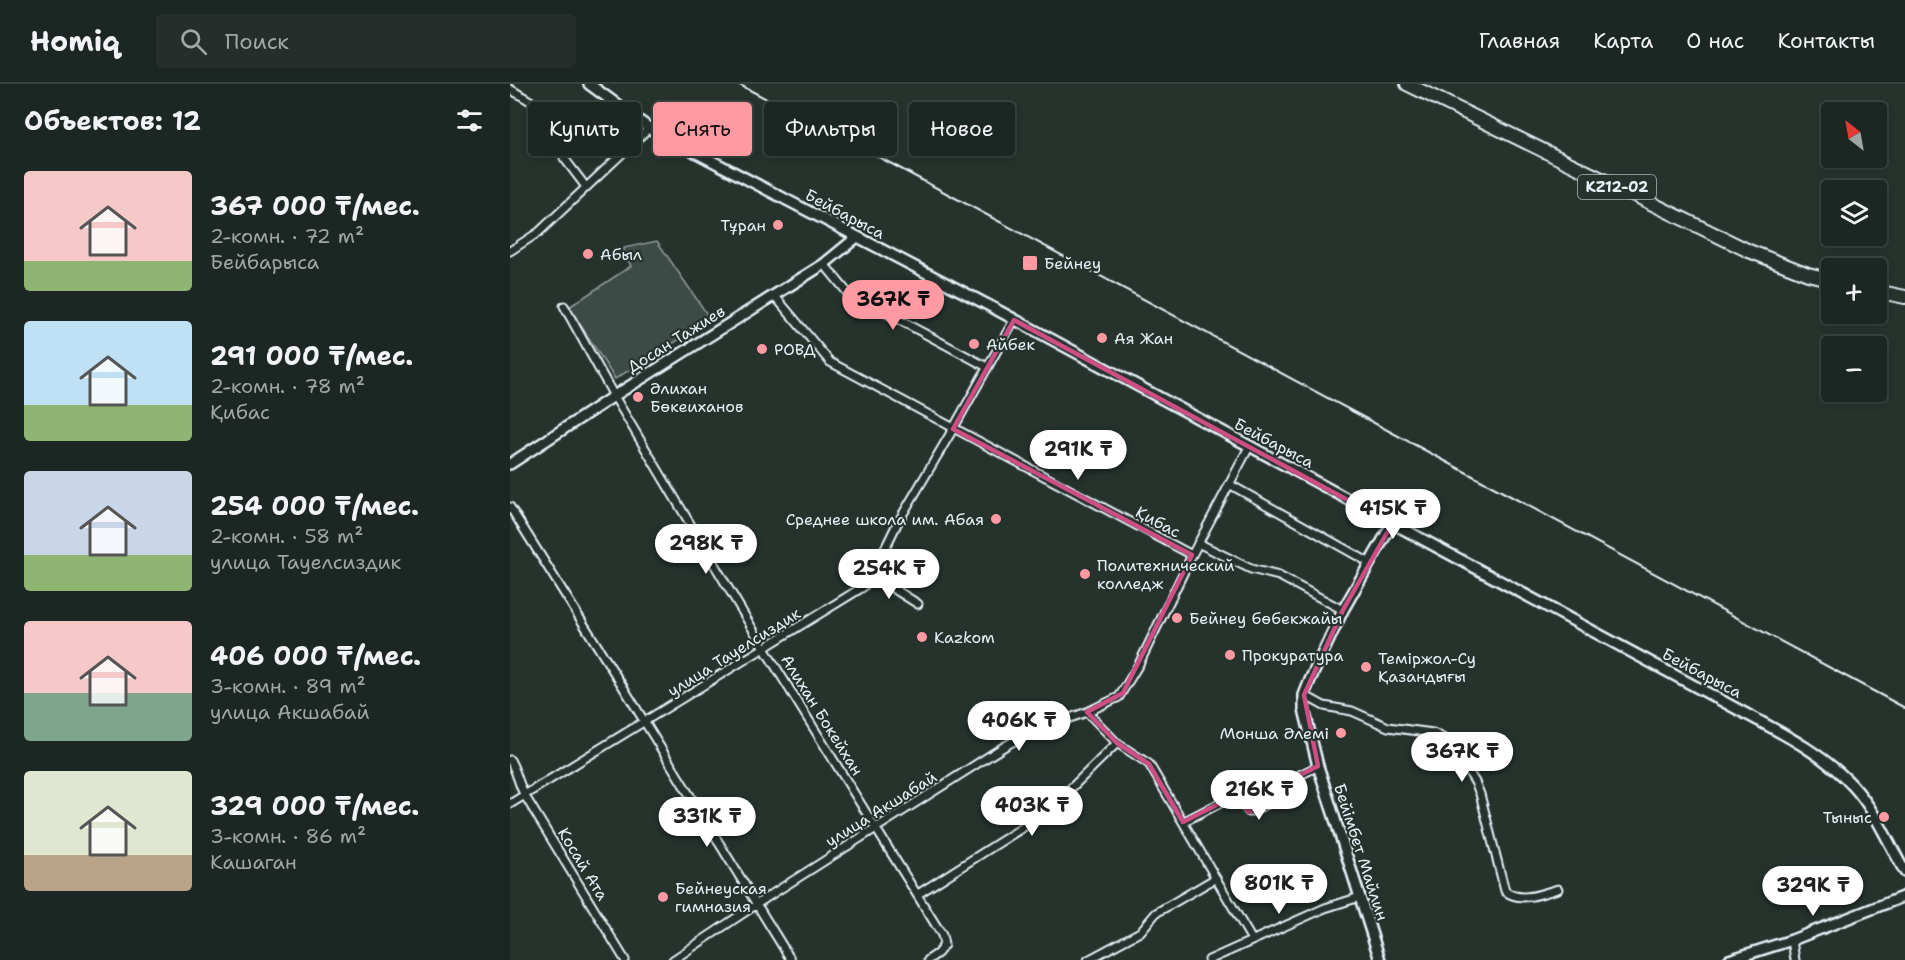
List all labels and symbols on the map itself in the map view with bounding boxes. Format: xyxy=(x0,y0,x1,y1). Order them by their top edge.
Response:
north arrow xyxy=(1821,102,1887,168)
road number: KZ12-02 xyxy=(1578,175,1656,199)
street label: Бейбарыса xyxy=(801,184,889,244)
place label: Тұран xyxy=(721,215,766,236)
marker: Тұран xyxy=(771,218,785,232)
place label: Абыл xyxy=(600,244,642,265)
marker: Абыл xyxy=(581,247,595,261)
place label: Бейнеу xyxy=(1044,253,1101,274)
marker: Бейнеу xyxy=(1021,254,1039,272)
pin: 367K ₸ xyxy=(844,280,942,331)
street label: Досан Тажиев xyxy=(623,300,729,378)
place label: Ая Жан xyxy=(1114,328,1173,349)
marker: Ая Жан xyxy=(1095,331,1109,345)
place label: Айбек xyxy=(986,334,1036,355)
marker: Айбек xyxy=(967,337,981,351)
place label: РОВД xyxy=(774,339,816,360)
marker: РОВД xyxy=(755,342,769,356)
place label: Әлихан Бөкеиханов xyxy=(650,378,744,417)
marker: Әлихан Бөкеиханов xyxy=(631,390,645,404)
street label: Бейбарыса xyxy=(1230,413,1318,473)
pin: 291K ₸ xyxy=(1029,430,1127,481)
pin: 415K ₸ xyxy=(1344,489,1442,540)
street label: Қибас xyxy=(1132,501,1184,543)
place label: Среднее школа им. Абая xyxy=(786,509,984,530)
marker: Среднее школа им. Абая xyxy=(989,512,1003,526)
pin: 298K ₸ xyxy=(657,524,755,575)
pin: 254K ₸ xyxy=(840,549,938,600)
place label: Политехнический колледж xyxy=(1097,555,1235,594)
marker: Политехнический колледж xyxy=(1078,567,1092,581)
street label: улица Тауелсиздик xyxy=(664,602,805,701)
place label: Бейнеу бөбекжайы xyxy=(1189,608,1342,629)
marker: Бейнеу бөбекжайы xyxy=(1170,611,1184,625)
place label: Kazkom xyxy=(934,627,995,648)
marker: Kazkom xyxy=(915,630,929,644)
street label: Бейбарыса xyxy=(1658,643,1746,703)
place label: Прокуратура xyxy=(1242,645,1344,666)
marker: Прокуратура xyxy=(1223,648,1237,662)
place label: Теміржол-Су Қазандығы xyxy=(1378,648,1476,687)
street label: Алихан Бокейхан xyxy=(776,651,868,779)
marker: Теміржол-Су Қазандығы xyxy=(1359,660,1373,674)
pin: 406K ₸ xyxy=(970,701,1068,752)
place label: Монша Әлемі xyxy=(1220,723,1329,744)
marker: Монша Әлемі xyxy=(1334,726,1348,740)
pin: 367K ₸ xyxy=(1413,732,1511,783)
street label: улица Акшабай xyxy=(821,766,941,852)
pin: 216K ₸ xyxy=(1210,770,1308,821)
street label: Бейімбет Майлин xyxy=(1329,781,1393,923)
pin: 403K ₸ xyxy=(983,786,1081,837)
pin: 331K ₸ xyxy=(658,797,756,848)
place label: Тыныс xyxy=(1823,807,1872,828)
marker: Тыныс xyxy=(1877,810,1891,824)
street label: Косай Ата xyxy=(553,824,613,904)
pin: 801K ₸ xyxy=(1230,864,1328,915)
pin: 329K ₸ xyxy=(1764,866,1862,917)
place label: Бейнеуская гимназия xyxy=(675,878,767,917)
marker: Бейнеуская гимназия xyxy=(656,890,670,904)

